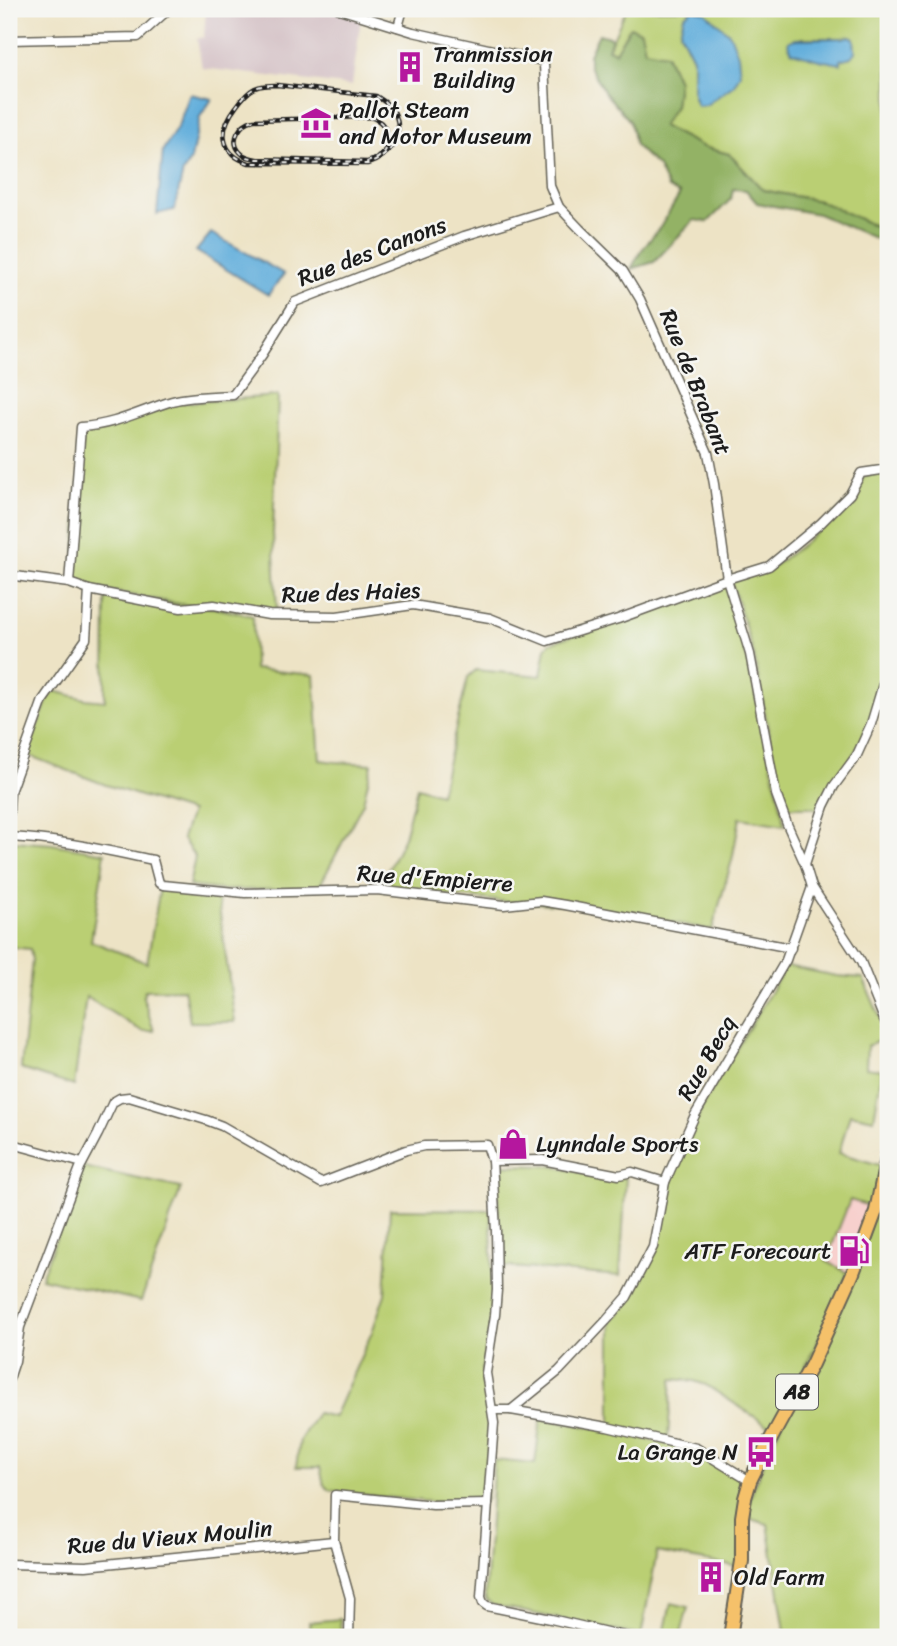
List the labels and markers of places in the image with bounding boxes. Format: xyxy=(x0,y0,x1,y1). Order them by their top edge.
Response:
place label: Tranmission Building xyxy=(433,34,553,101)
building icon: Tranmission Building xyxy=(393,50,427,84)
place label: Pallot Steam and Motor Museum xyxy=(339,90,532,157)
museum icon: Pallot Steam and Motor Museum xyxy=(299,106,333,140)
place label: Lynndale Sports xyxy=(536,1124,699,1165)
shop icon: Lynndale Sports xyxy=(496,1127,530,1161)
place label: ATF Forecourt xyxy=(683,1231,831,1272)
fuel station icon: ATF Forecourt xyxy=(837,1234,871,1268)
place label: La Grange N xyxy=(618,1432,738,1473)
bus stop icon: La Grange N xyxy=(744,1435,778,1469)
place label: Old Farm xyxy=(734,1557,825,1598)
building icon: Old Farm xyxy=(694,1560,728,1594)

